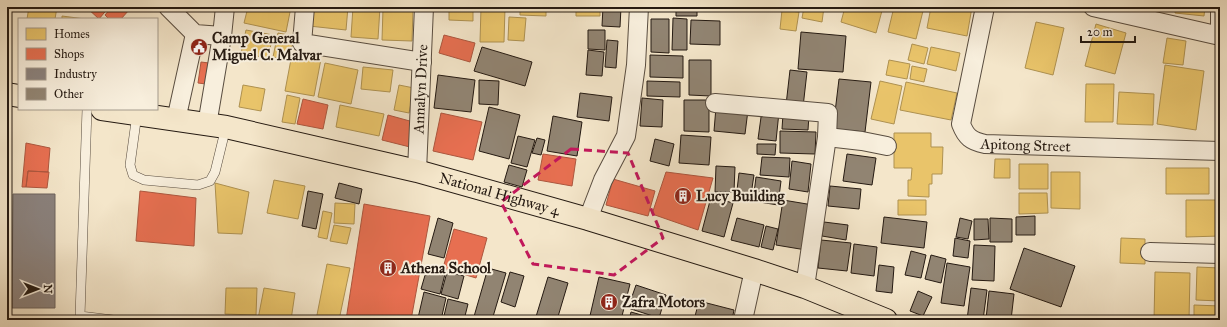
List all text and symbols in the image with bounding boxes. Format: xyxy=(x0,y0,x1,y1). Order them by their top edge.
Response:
legend xyxy=(18,18,158,110)
scale bar xyxy=(1081,18,1135,44)
text: 20 m xyxy=(1087,25,1113,39)
text: Homes xyxy=(54,27,90,41)
place label: Camp General Miguel C. Malvar xyxy=(212,29,322,65)
public building icon: Camp General Miguel C. Malvar xyxy=(189,37,209,57)
street label: Annalyn Drive xyxy=(410,44,431,135)
text: Shops xyxy=(54,47,84,61)
text: Industry xyxy=(54,67,97,81)
text: Other xyxy=(54,87,84,101)
street label: Apitong Street xyxy=(979,135,1072,156)
street label: National Highway 4 xyxy=(437,169,562,220)
building icon: Lucy Building xyxy=(673,186,693,206)
place label: Lucy Building xyxy=(696,187,785,206)
building icon: Athena School xyxy=(378,258,398,278)
place label: Athena School xyxy=(400,259,492,277)
north arrow xyxy=(18,269,58,309)
text: N xyxy=(41,284,54,294)
building icon: Zafra Motors xyxy=(599,292,619,312)
place label: Zafra Motors xyxy=(622,293,705,311)

